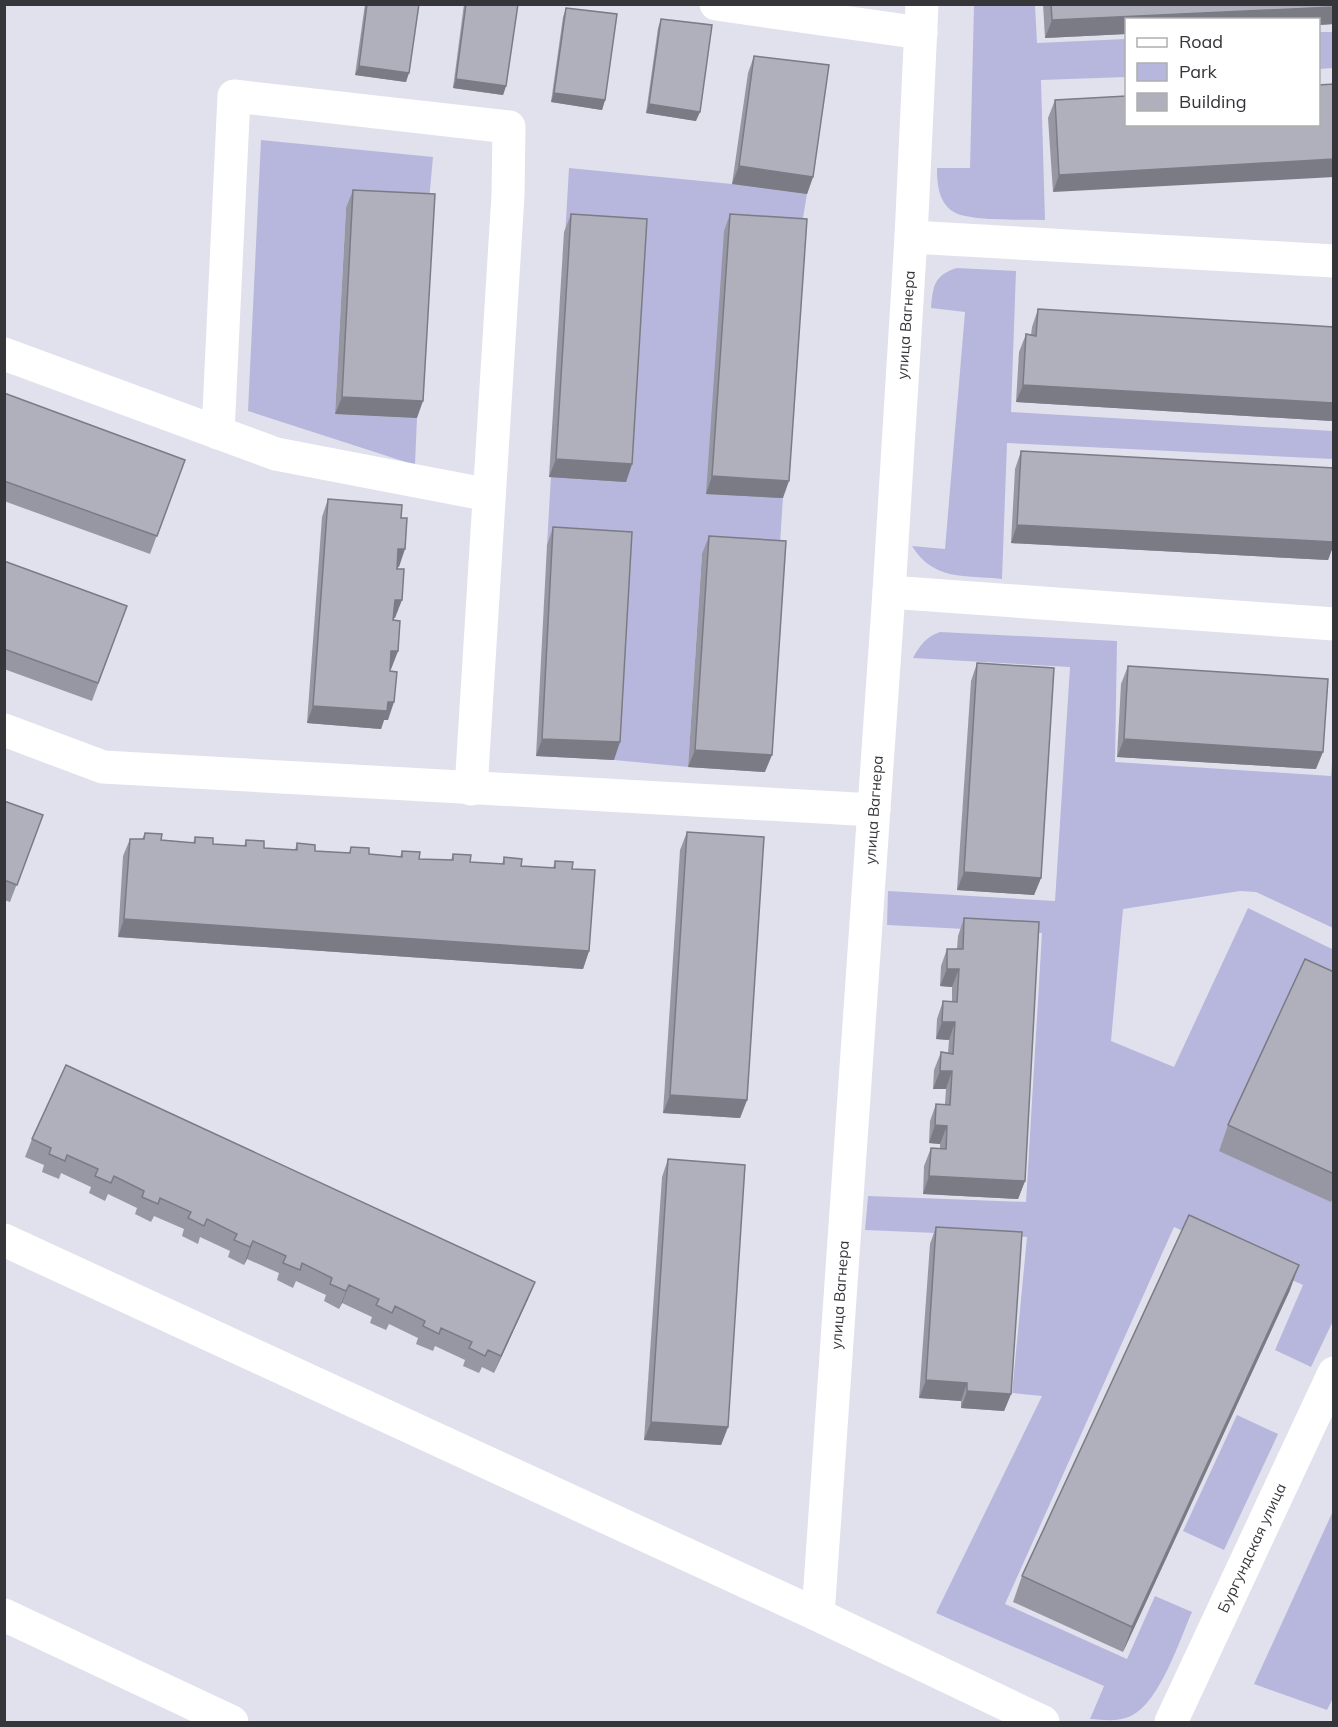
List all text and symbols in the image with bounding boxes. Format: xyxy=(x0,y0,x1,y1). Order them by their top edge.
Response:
legend xyxy=(1125,18,1320,126)
text: Road xyxy=(1179,30,1223,53)
text: Park xyxy=(1179,60,1218,83)
text: Building xyxy=(1179,90,1247,113)
street label: улица Вагнера xyxy=(892,270,919,380)
street label: улица Вагнера xyxy=(860,755,887,865)
street label: улица Вагнера xyxy=(826,1240,853,1350)
street label: Бургундская улица xyxy=(1213,1480,1290,1616)

